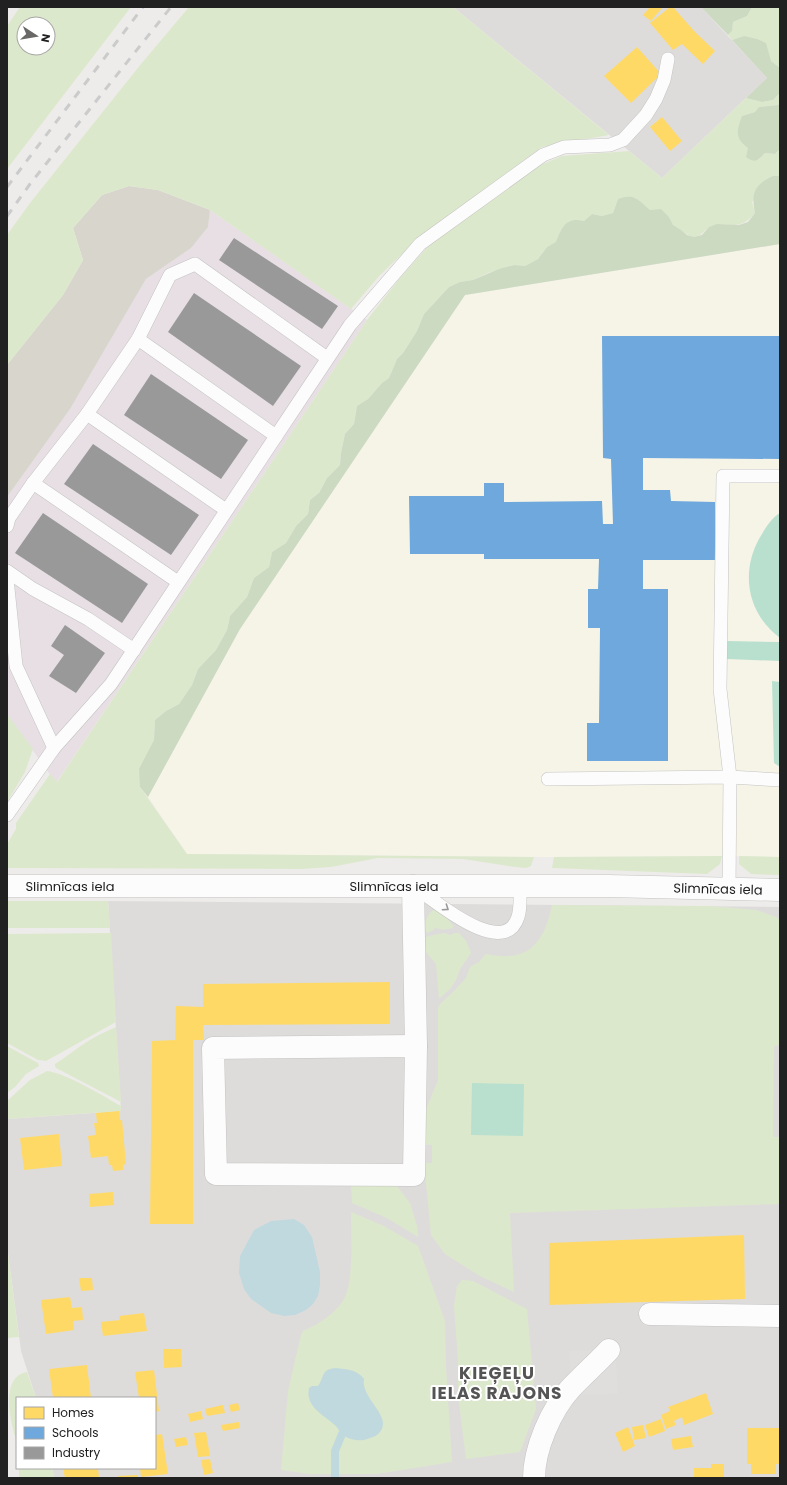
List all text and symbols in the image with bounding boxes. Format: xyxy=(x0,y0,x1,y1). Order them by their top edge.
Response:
north arrow xyxy=(16,16,56,56)
text: N xyxy=(37,32,54,44)
street label: Slimnīcas iela xyxy=(25,877,115,896)
street label: Slimnīcas iela xyxy=(349,877,439,896)
street label: Slimnīcas iela xyxy=(673,879,763,900)
one-way arrow xyxy=(441,903,448,910)
district label: ĶIEĢEĻU IELAS RAJONS xyxy=(432,1361,562,1405)
legend xyxy=(16,1397,156,1469)
text: Homes xyxy=(52,1404,94,1421)
text: Schools xyxy=(52,1424,99,1441)
text: Industry xyxy=(52,1444,101,1461)

